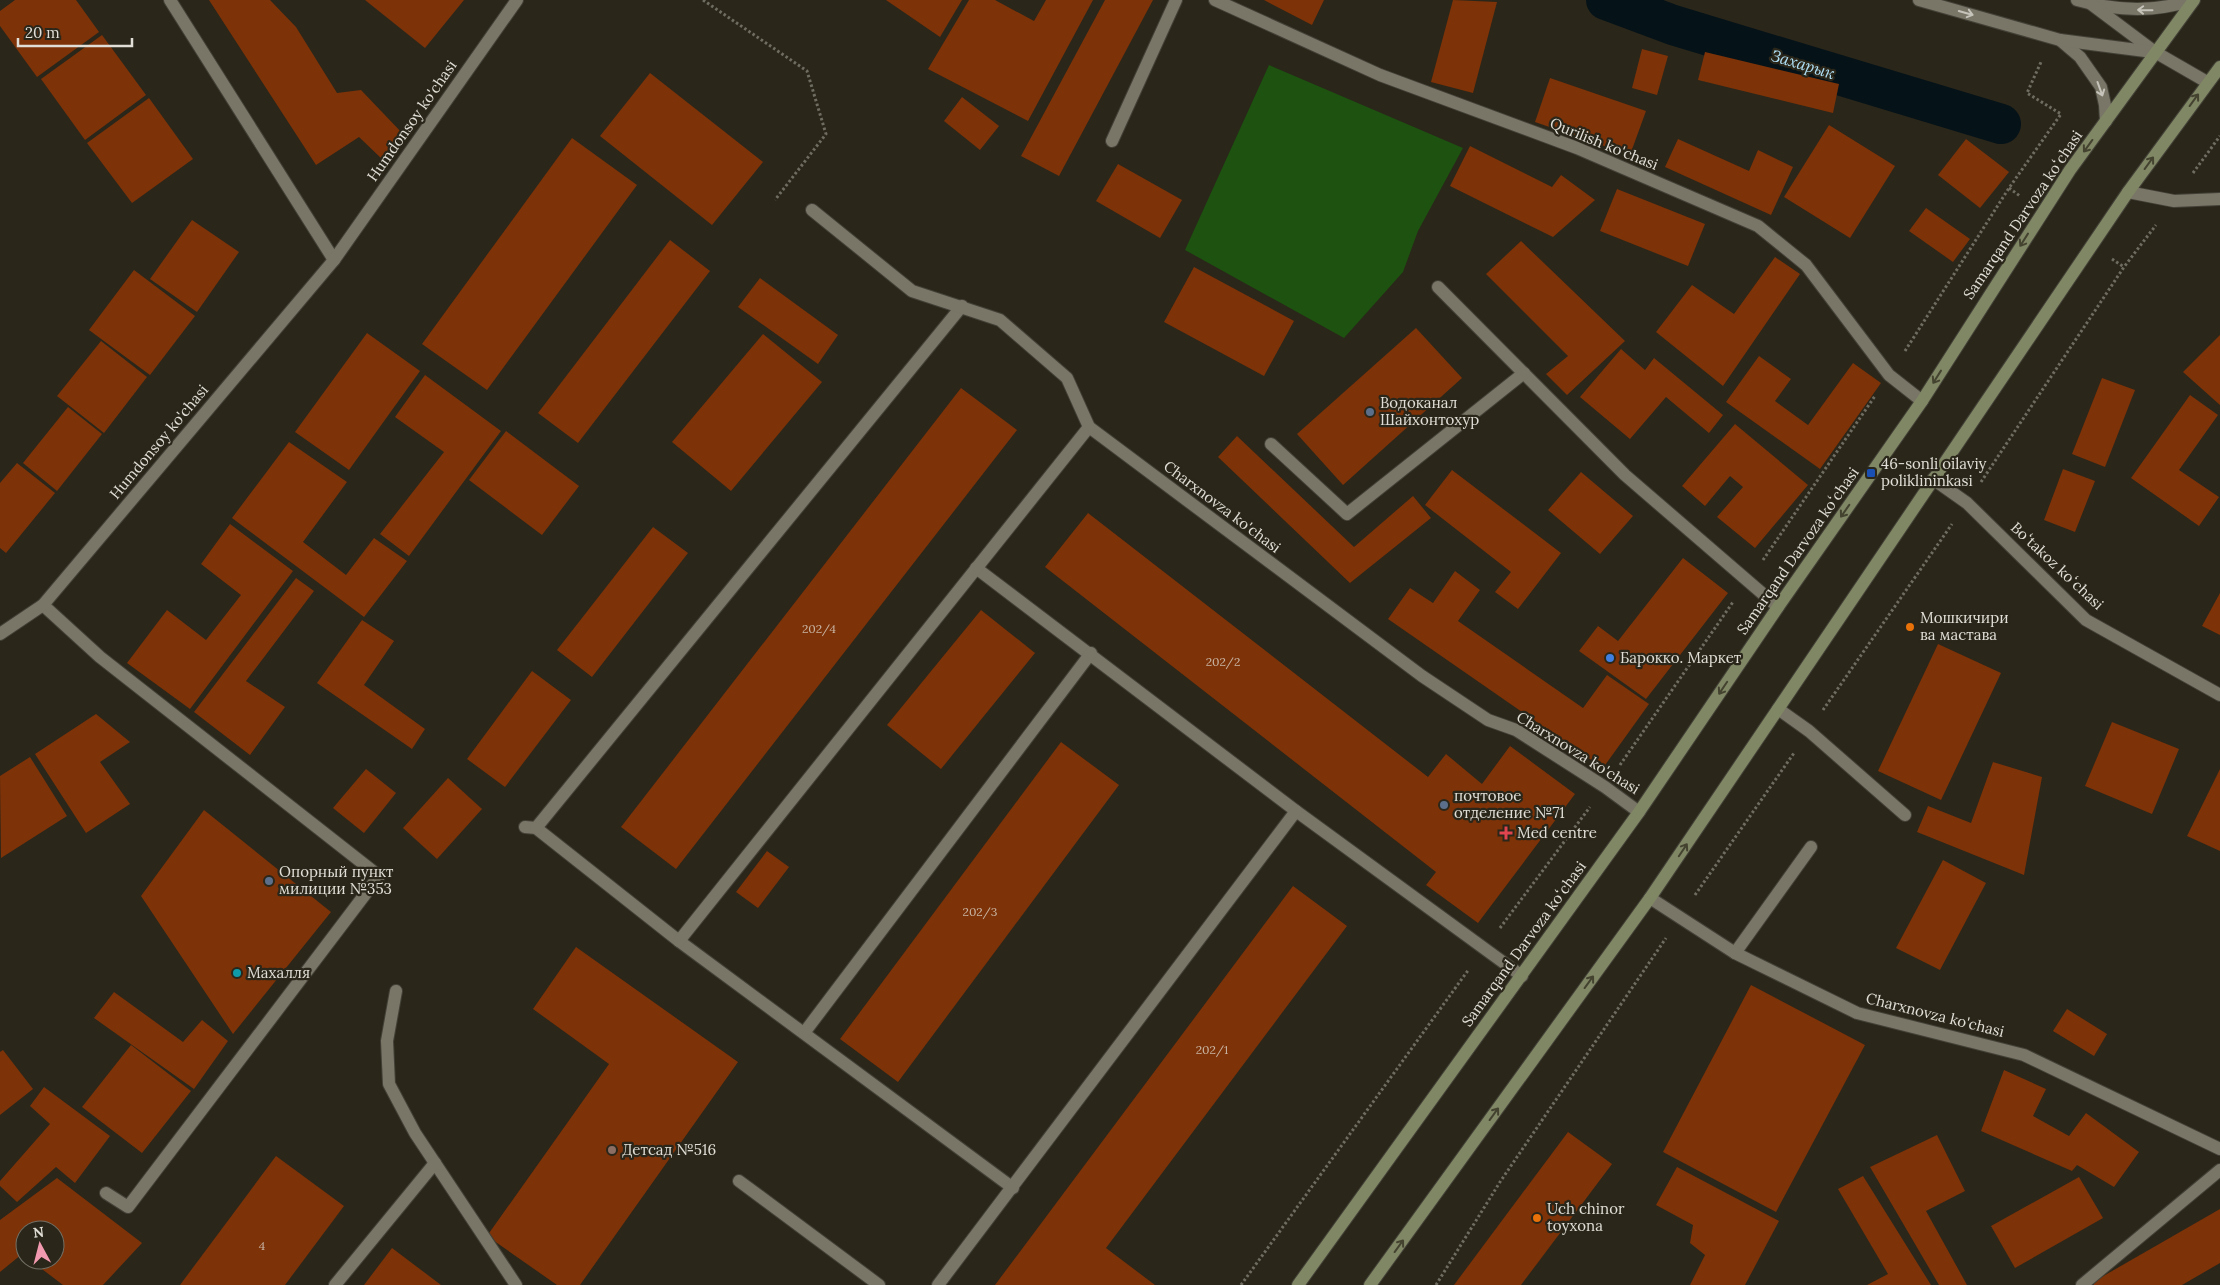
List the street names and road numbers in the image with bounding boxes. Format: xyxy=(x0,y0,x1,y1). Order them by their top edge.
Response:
street label: Humdonsoy ko'chasi xyxy=(363,57,460,185)
street label: Qurilish ko'chasi xyxy=(1547,113,1661,174)
street label: Samarqand Darvoza koʻchasi xyxy=(1959,127,2086,303)
street label: Humdonsoy ko'chasi xyxy=(105,381,212,503)
street label: Charxnovza ko'chasi xyxy=(1160,456,1285,557)
street label: Samarqand Darvoza koʻchasi xyxy=(1733,463,1863,638)
street label: Boʻtakoz koʻchasi xyxy=(2007,518,2108,614)
street label: Charxnovza ko'chasi xyxy=(1513,707,1643,798)
street label: Samarqand Darvoza koʻchasi xyxy=(1457,857,1590,1030)
street label: Charxnovza ko'chasi xyxy=(1864,988,2006,1041)

